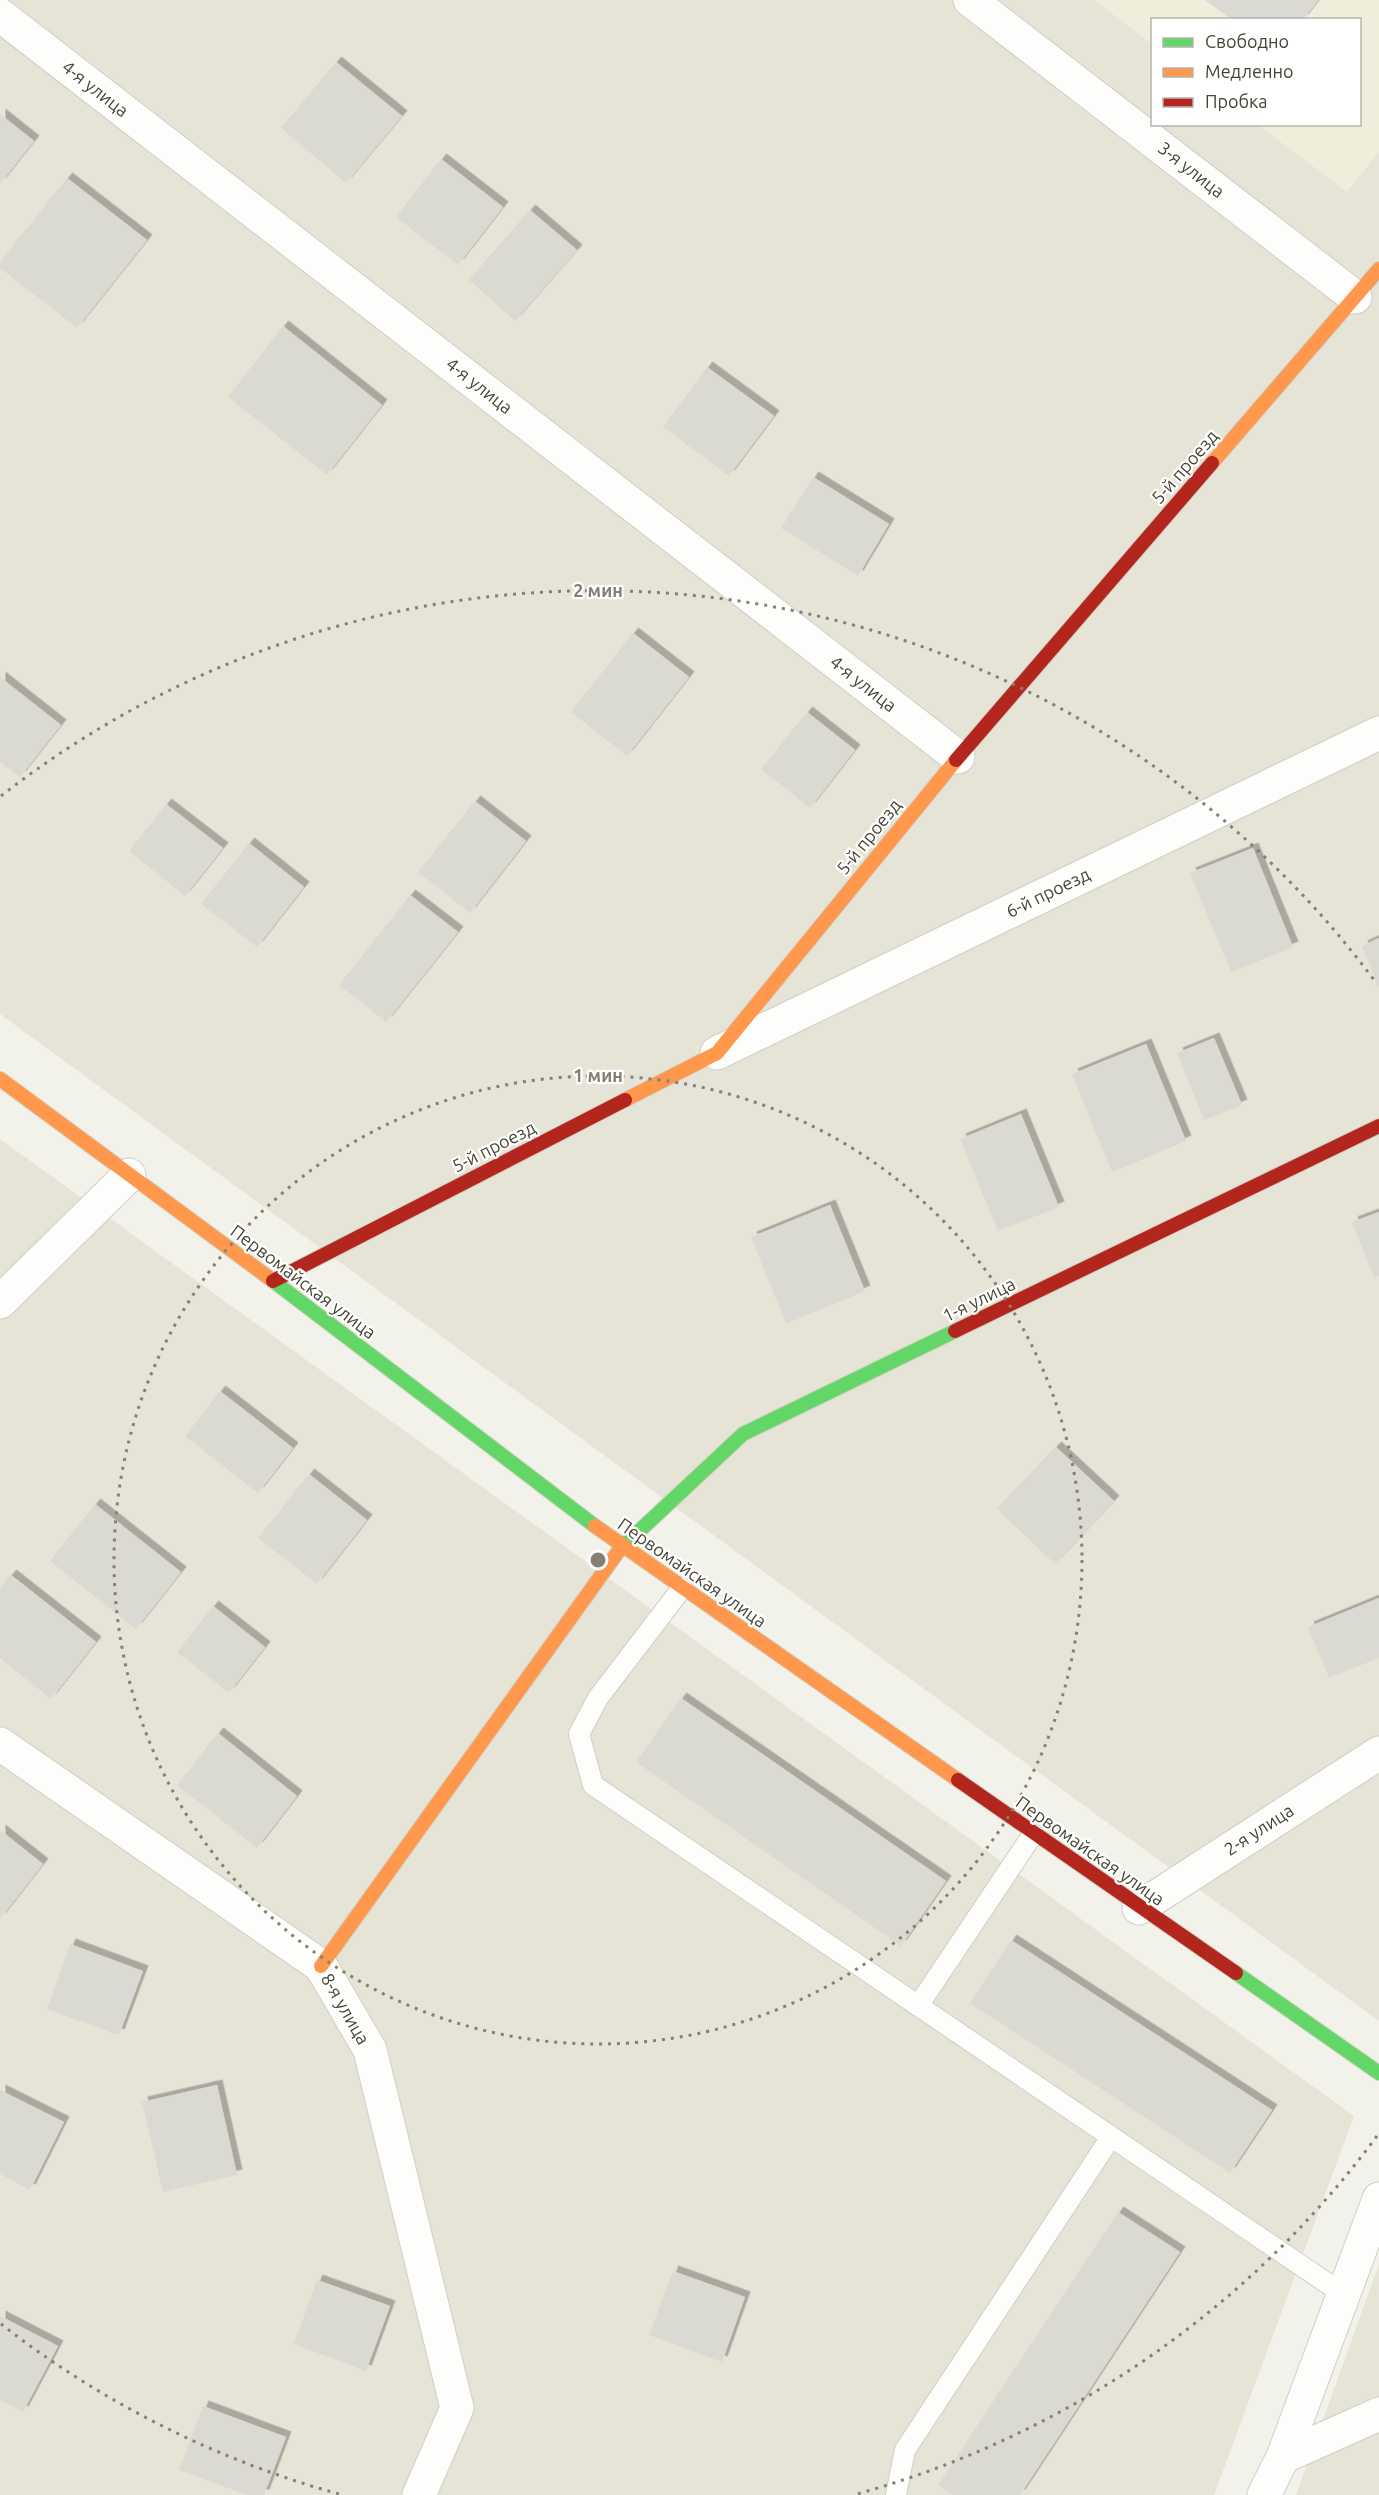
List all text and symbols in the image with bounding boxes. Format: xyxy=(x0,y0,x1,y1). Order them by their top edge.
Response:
legend xyxy=(1151,18,1361,126)
text: Свободно xyxy=(1205,31,1289,51)
street label: 4-я улица xyxy=(59,56,133,120)
text: Медленно xyxy=(1205,61,1294,81)
text: Пробка xyxy=(1205,91,1268,111)
street label: 3-я улица xyxy=(1155,137,1229,201)
street label: 4-я улица xyxy=(443,353,517,417)
street label: 5-й проезд xyxy=(1147,425,1222,507)
text: 2 мин xyxy=(573,580,623,600)
street label: 4-я улица xyxy=(827,651,901,715)
street label: 5-й проезд xyxy=(832,795,905,878)
street label: 6-й проезд xyxy=(1002,863,1093,921)
text: 1 мин xyxy=(573,1065,623,1085)
street label: 5-й проезд xyxy=(449,1116,539,1176)
street label: Первомайская улица xyxy=(227,1220,380,1342)
street label: 1-я улица xyxy=(939,1273,1018,1325)
street label: Первомайская улица xyxy=(615,1513,771,1631)
centre of rings xyxy=(588,1550,608,1570)
street label: Первомайская улица xyxy=(1013,1791,1169,1909)
street label: 2-я улица xyxy=(1220,1799,1297,1859)
street label: 8-я улица xyxy=(318,1970,374,2047)

